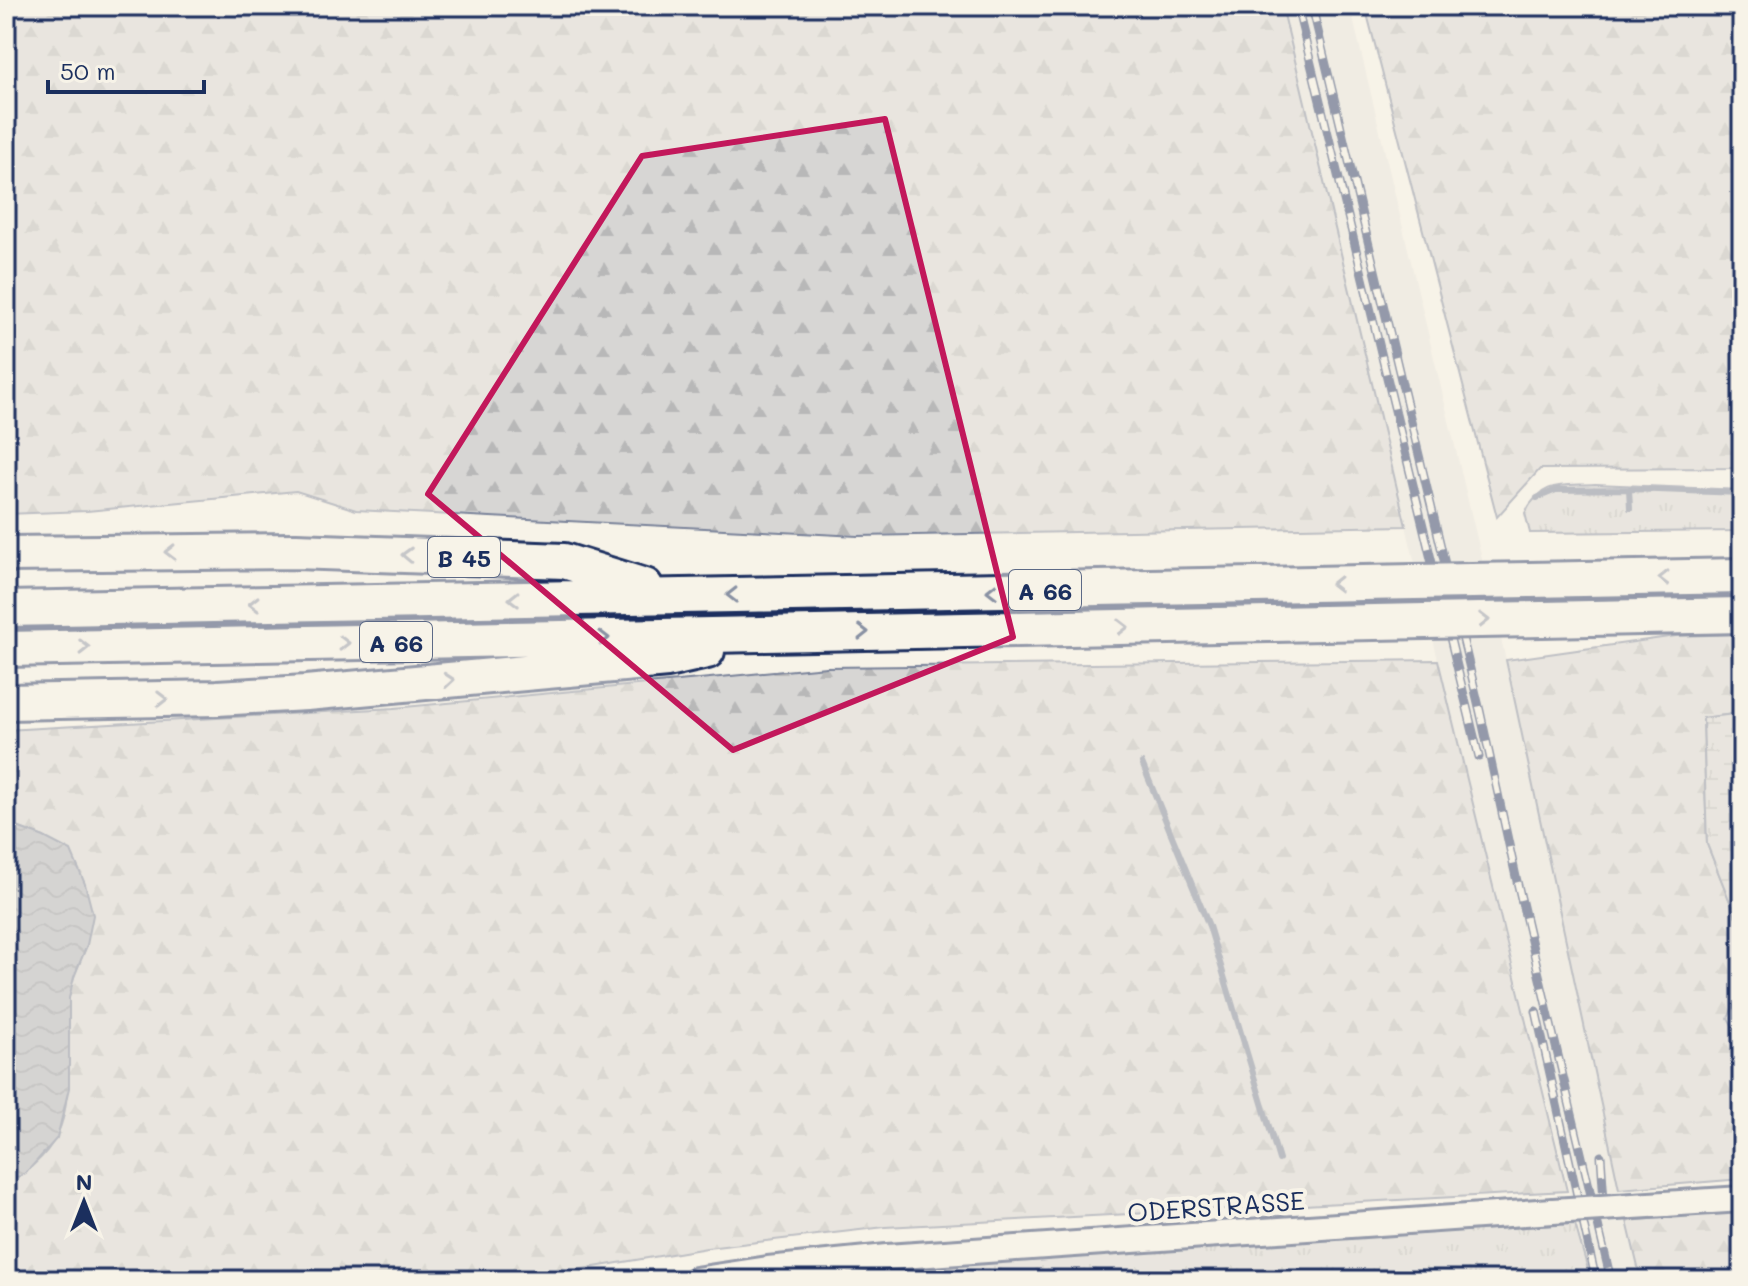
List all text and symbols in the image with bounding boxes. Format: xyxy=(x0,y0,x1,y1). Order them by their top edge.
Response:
scale bar xyxy=(48,44,204,94)
text: 50 m xyxy=(60,55,116,86)
road number: B 45 xyxy=(428,537,500,577)
one-way arrow xyxy=(163,543,176,561)
one-way arrow xyxy=(400,546,413,563)
one-way arrow xyxy=(1657,569,1670,586)
road number: A 66 xyxy=(1009,570,1081,610)
one-way arrow xyxy=(1329,575,1342,592)
one-way arrow xyxy=(985,582,998,599)
one-way arrow xyxy=(725,586,738,603)
one-way arrow xyxy=(507,590,520,607)
one-way arrow xyxy=(247,595,260,613)
one-way arrow xyxy=(1478,611,1491,629)
one-way arrow xyxy=(1117,618,1130,636)
road number: A 66 xyxy=(360,622,432,662)
one-way arrow xyxy=(857,623,870,641)
one-way arrow xyxy=(598,629,611,647)
one-way arrow xyxy=(338,634,351,651)
one-way arrow xyxy=(78,639,91,656)
one-way arrow xyxy=(443,671,456,688)
one-way arrow xyxy=(156,690,169,708)
north arrow xyxy=(44,1162,124,1242)
text: N xyxy=(76,1167,92,1196)
street label: ODERSTRASSE xyxy=(1126,1183,1306,1229)

